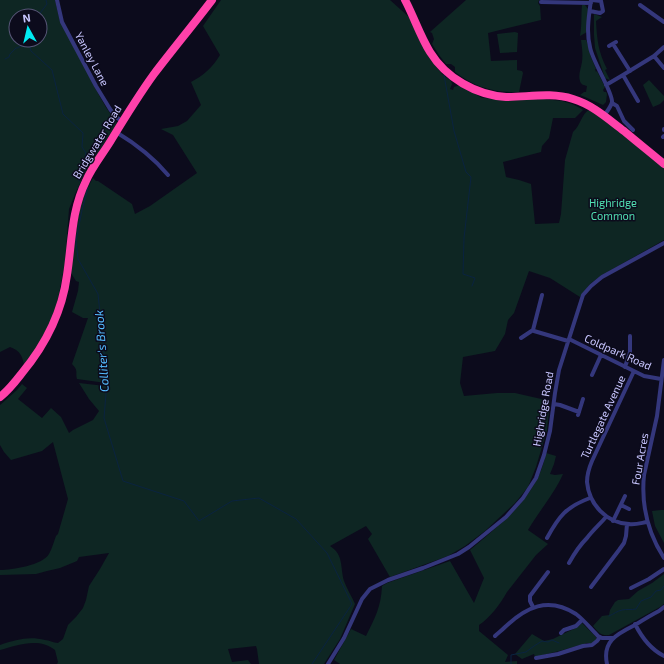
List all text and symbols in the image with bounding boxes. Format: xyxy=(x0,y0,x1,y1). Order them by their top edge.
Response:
north arrow xyxy=(8,8,48,48)
text: N xyxy=(22,11,31,25)
street label: Yanley Lane xyxy=(73,30,112,88)
street label: Bridgwater Road xyxy=(69,103,124,181)
park label: Highridge Common xyxy=(589,196,637,222)
water label: Colliter's Brook xyxy=(91,310,111,393)
street label: Coldpark Road xyxy=(583,331,654,372)
street label: Highridge Road xyxy=(530,370,555,447)
street label: Turtlegate Avenue xyxy=(577,373,628,461)
street label: Four Acres xyxy=(629,431,651,486)

